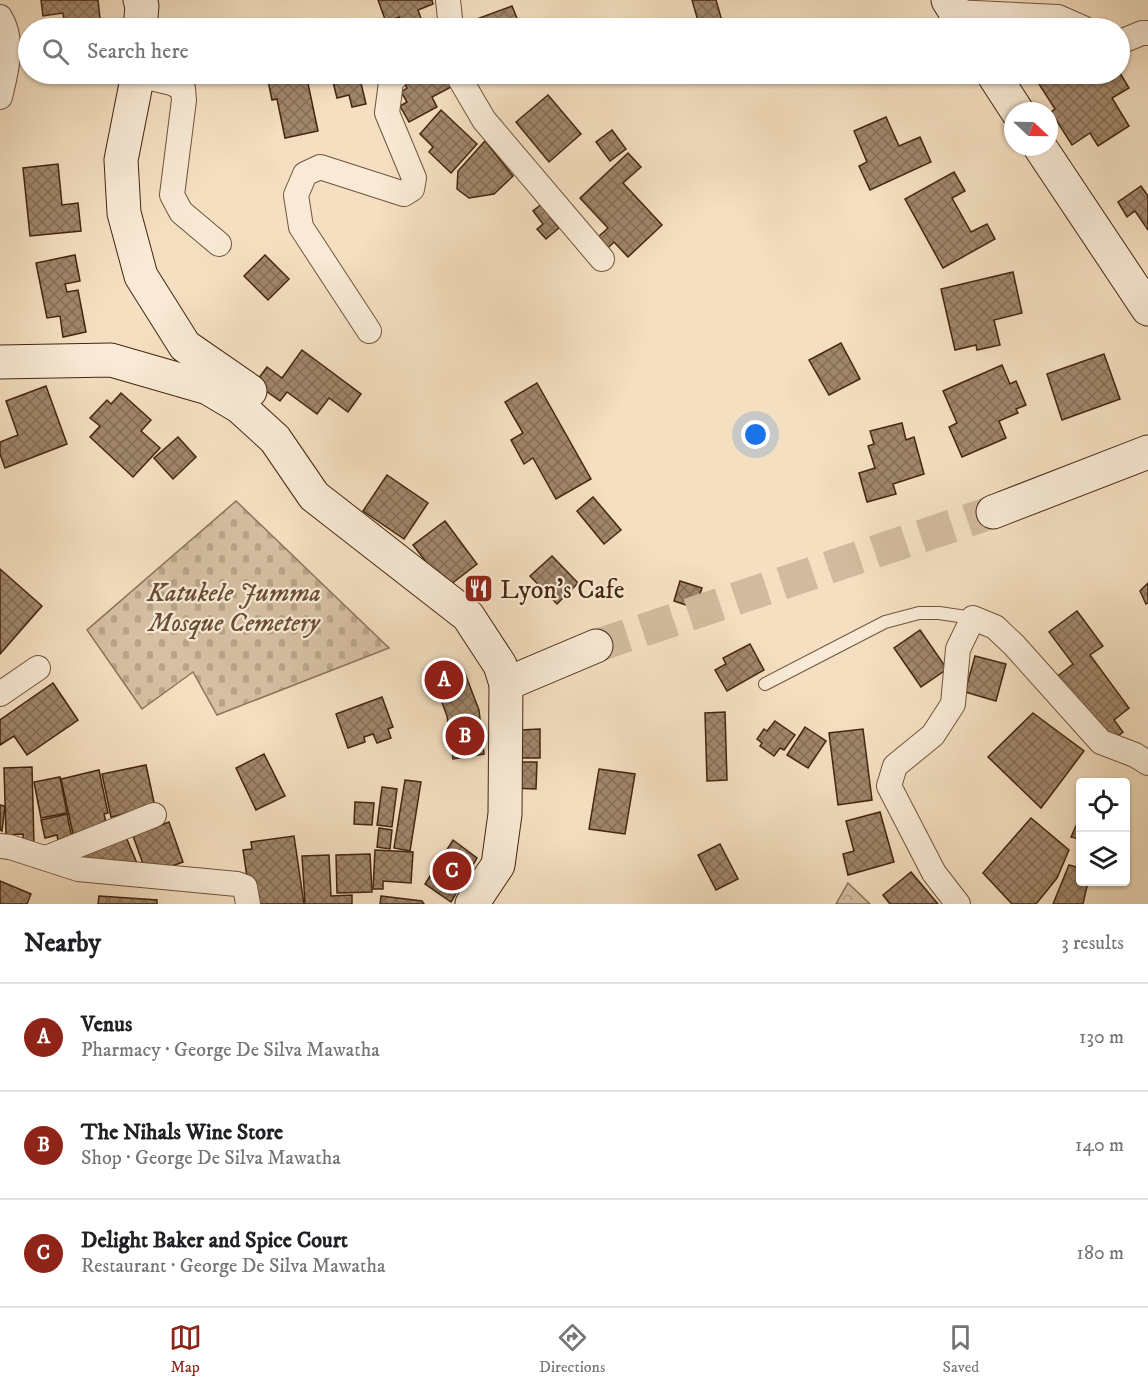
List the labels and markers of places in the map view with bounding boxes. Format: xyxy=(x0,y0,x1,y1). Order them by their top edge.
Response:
restaurant icon: Lyon's Cafe xyxy=(463,573,495,605)
place label: Lyon's Cafe xyxy=(500,574,625,607)
pin: A xyxy=(424,658,464,702)
pin: B xyxy=(446,714,484,758)
pin: C xyxy=(432,848,472,894)

